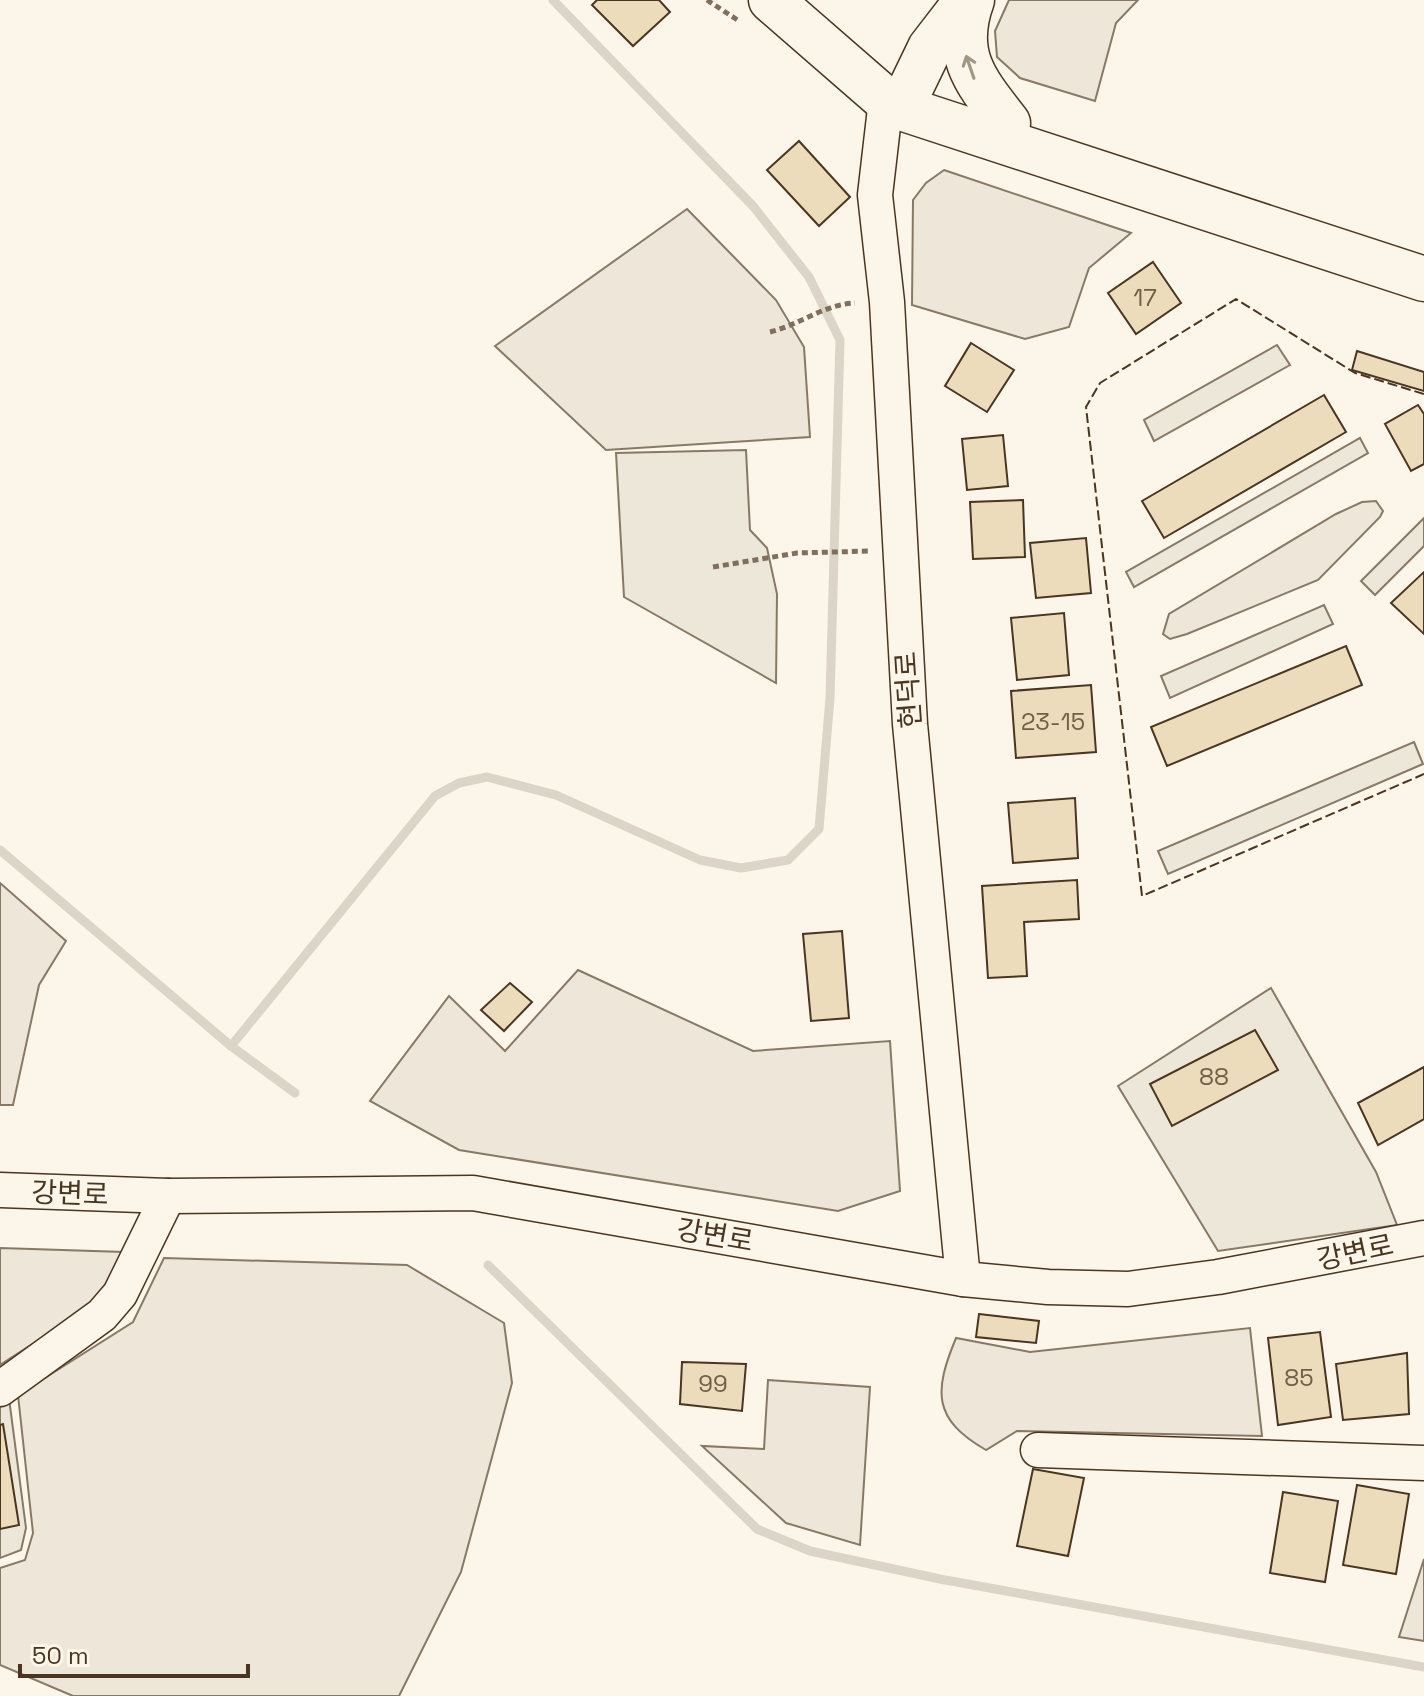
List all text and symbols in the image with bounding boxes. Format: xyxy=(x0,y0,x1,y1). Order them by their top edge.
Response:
one-way arrow xyxy=(962,55,977,80)
house number: 17 xyxy=(1133,282,1157,313)
street label: 현덕로 xyxy=(887,650,929,730)
house number: 23-15 xyxy=(1021,706,1085,737)
house number: 88 xyxy=(1199,1061,1229,1092)
street label: 강변로 xyxy=(31,1174,109,1212)
street label: 강변로 xyxy=(674,1211,756,1259)
street label: 강변로 xyxy=(1313,1226,1397,1278)
house number: 85 xyxy=(1284,1362,1314,1393)
house number: 99 xyxy=(698,1368,728,1399)
scale bar xyxy=(20,1628,248,1678)
text: 50 m xyxy=(32,1640,89,1671)

